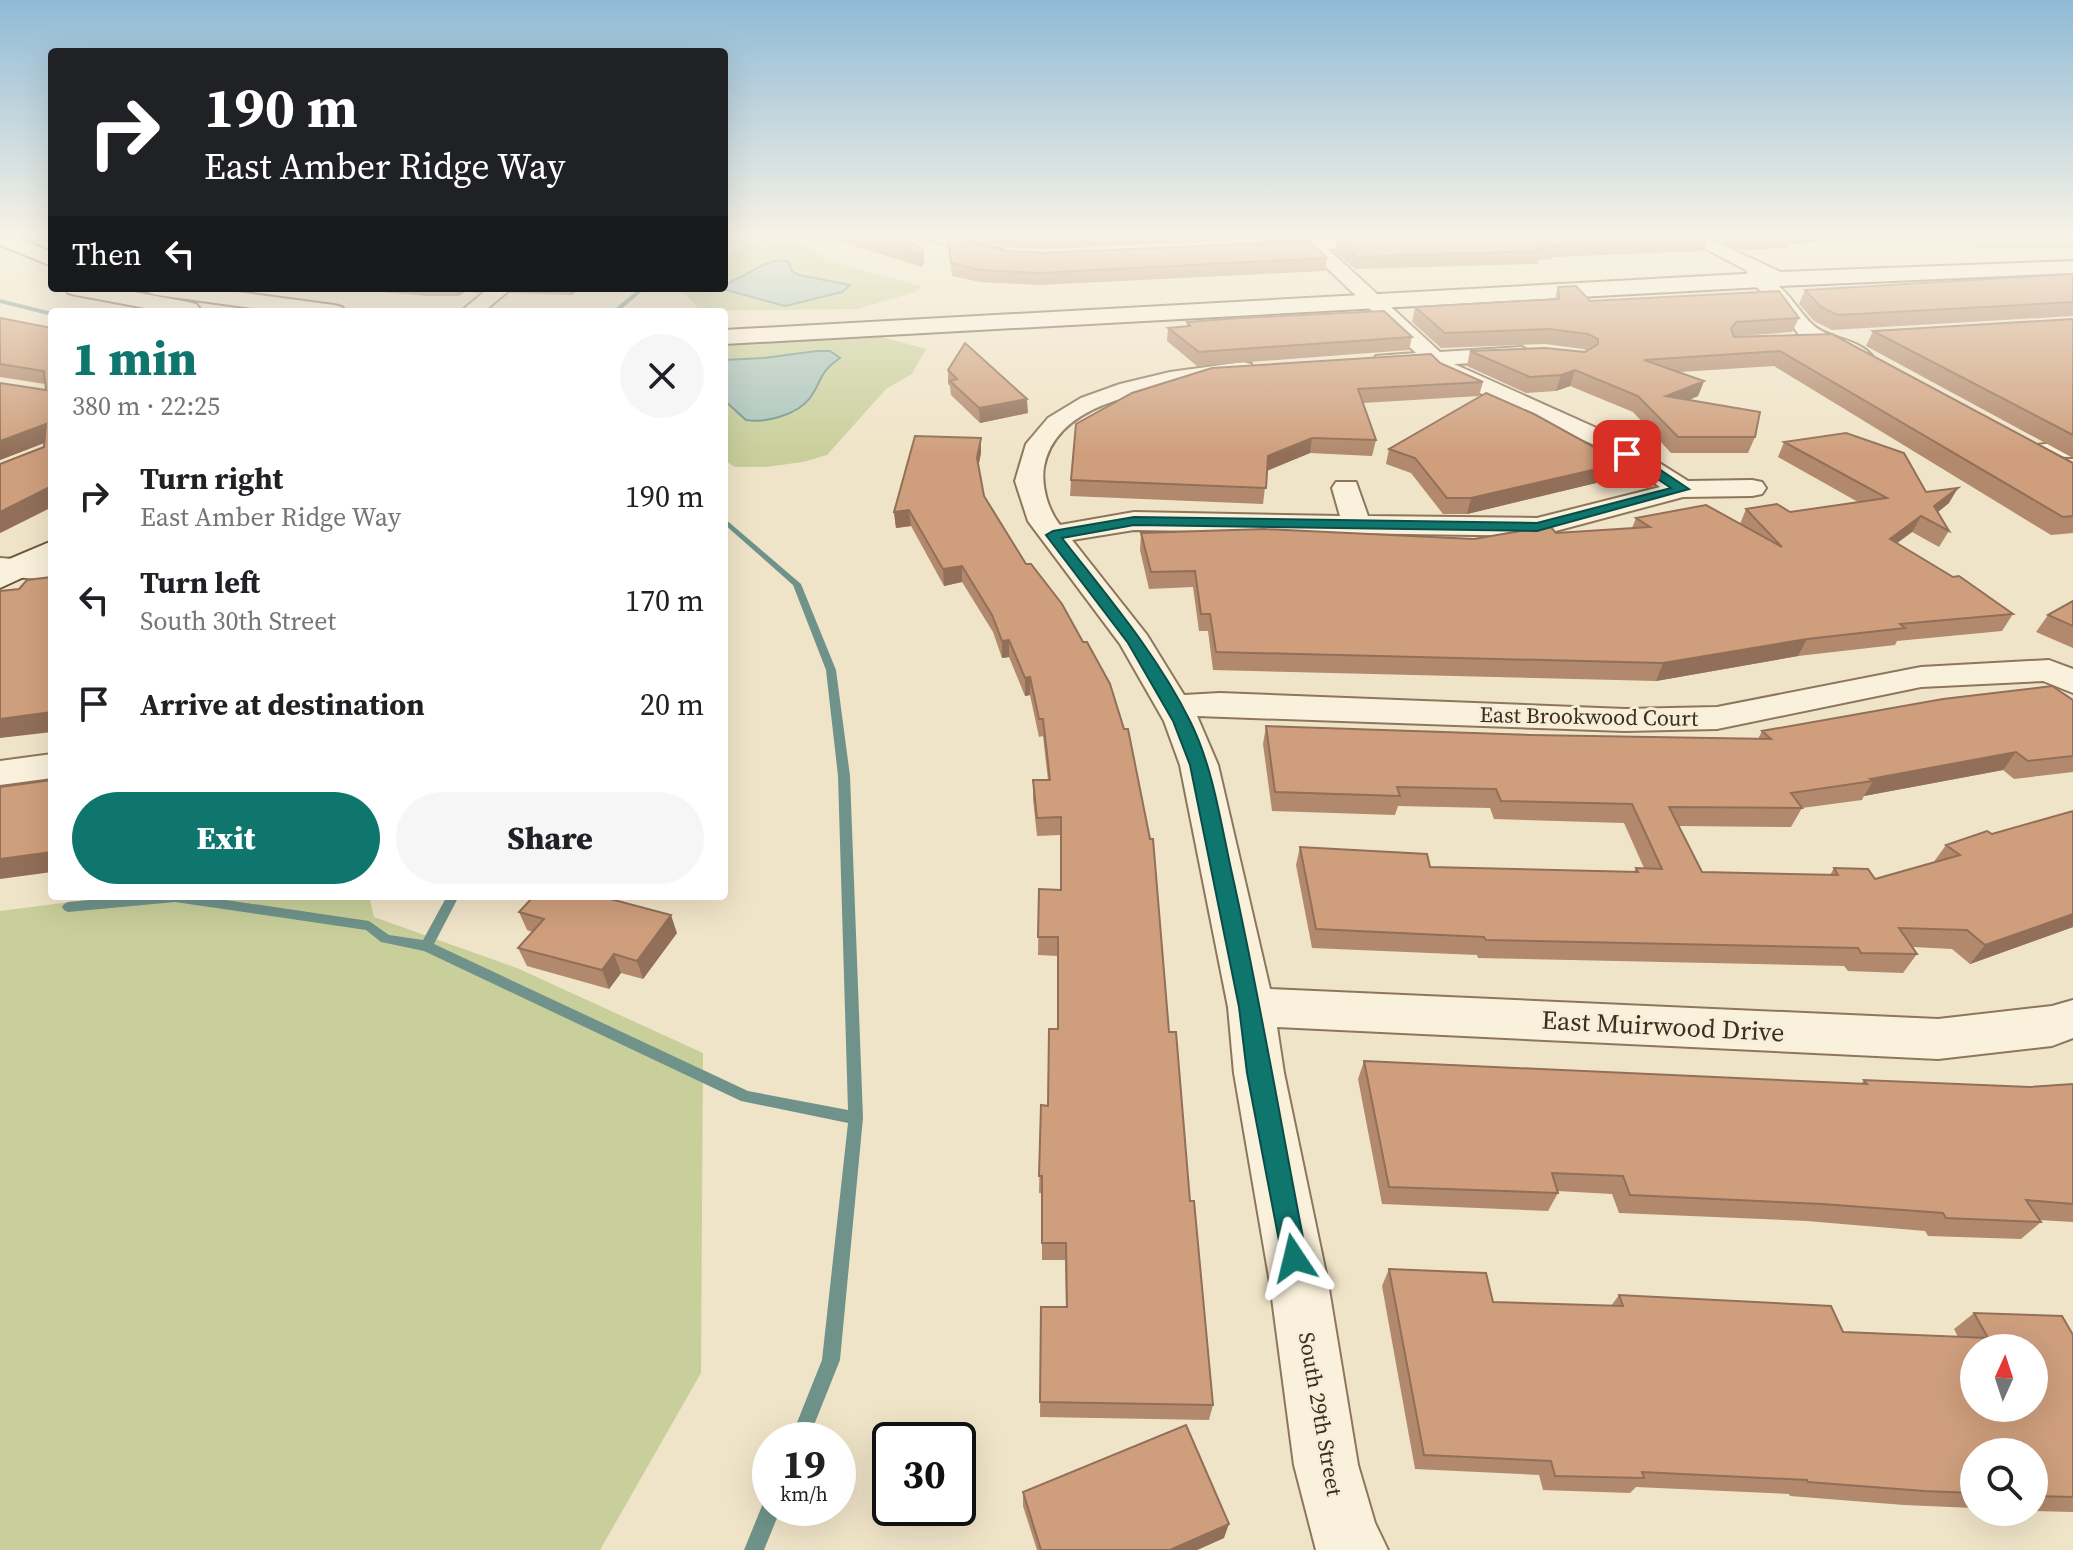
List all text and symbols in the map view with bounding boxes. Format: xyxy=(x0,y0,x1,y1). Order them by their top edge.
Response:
text: 190 m xyxy=(204,69,358,146)
icon: right xyxy=(72,80,176,184)
text: East Amber Ridge Way xyxy=(204,142,566,191)
icon: left xyxy=(158,232,202,276)
text: Then xyxy=(72,234,142,275)
text: 1 min xyxy=(72,325,197,391)
button: close xyxy=(620,334,704,418)
text: 380 m · 22:25 xyxy=(72,388,220,424)
pin xyxy=(1593,420,1661,488)
icon: arrive xyxy=(1605,432,1649,476)
text: Turn right xyxy=(140,458,283,499)
icon: right xyxy=(72,474,116,518)
text: 190 m xyxy=(625,476,704,517)
text: East Amber Ridge Way xyxy=(140,499,401,535)
text: Turn left xyxy=(140,562,260,603)
icon: left xyxy=(72,578,116,622)
text: 170 m xyxy=(625,580,704,621)
text: South 30th Street xyxy=(140,603,336,639)
icon: arrive xyxy=(72,682,116,726)
text: Arrive at destination xyxy=(140,684,425,725)
text: 20 m xyxy=(640,684,704,725)
street label: East Brookwood Court xyxy=(1479,699,1699,733)
button: Exit xyxy=(72,792,380,884)
button: Share xyxy=(396,792,704,884)
street label: East Muirwood Drive xyxy=(1541,1002,1785,1050)
position arrow xyxy=(1252,1216,1336,1300)
street label: South 29th Street xyxy=(1292,1330,1350,1499)
north arrow xyxy=(1960,1334,2048,1422)
map controls xyxy=(1960,1334,2048,1526)
speed limit sign: 30 xyxy=(872,1422,976,1526)
text: 19 xyxy=(782,1437,826,1491)
button: search xyxy=(1960,1438,2048,1526)
text: km/h xyxy=(780,1480,828,1508)

